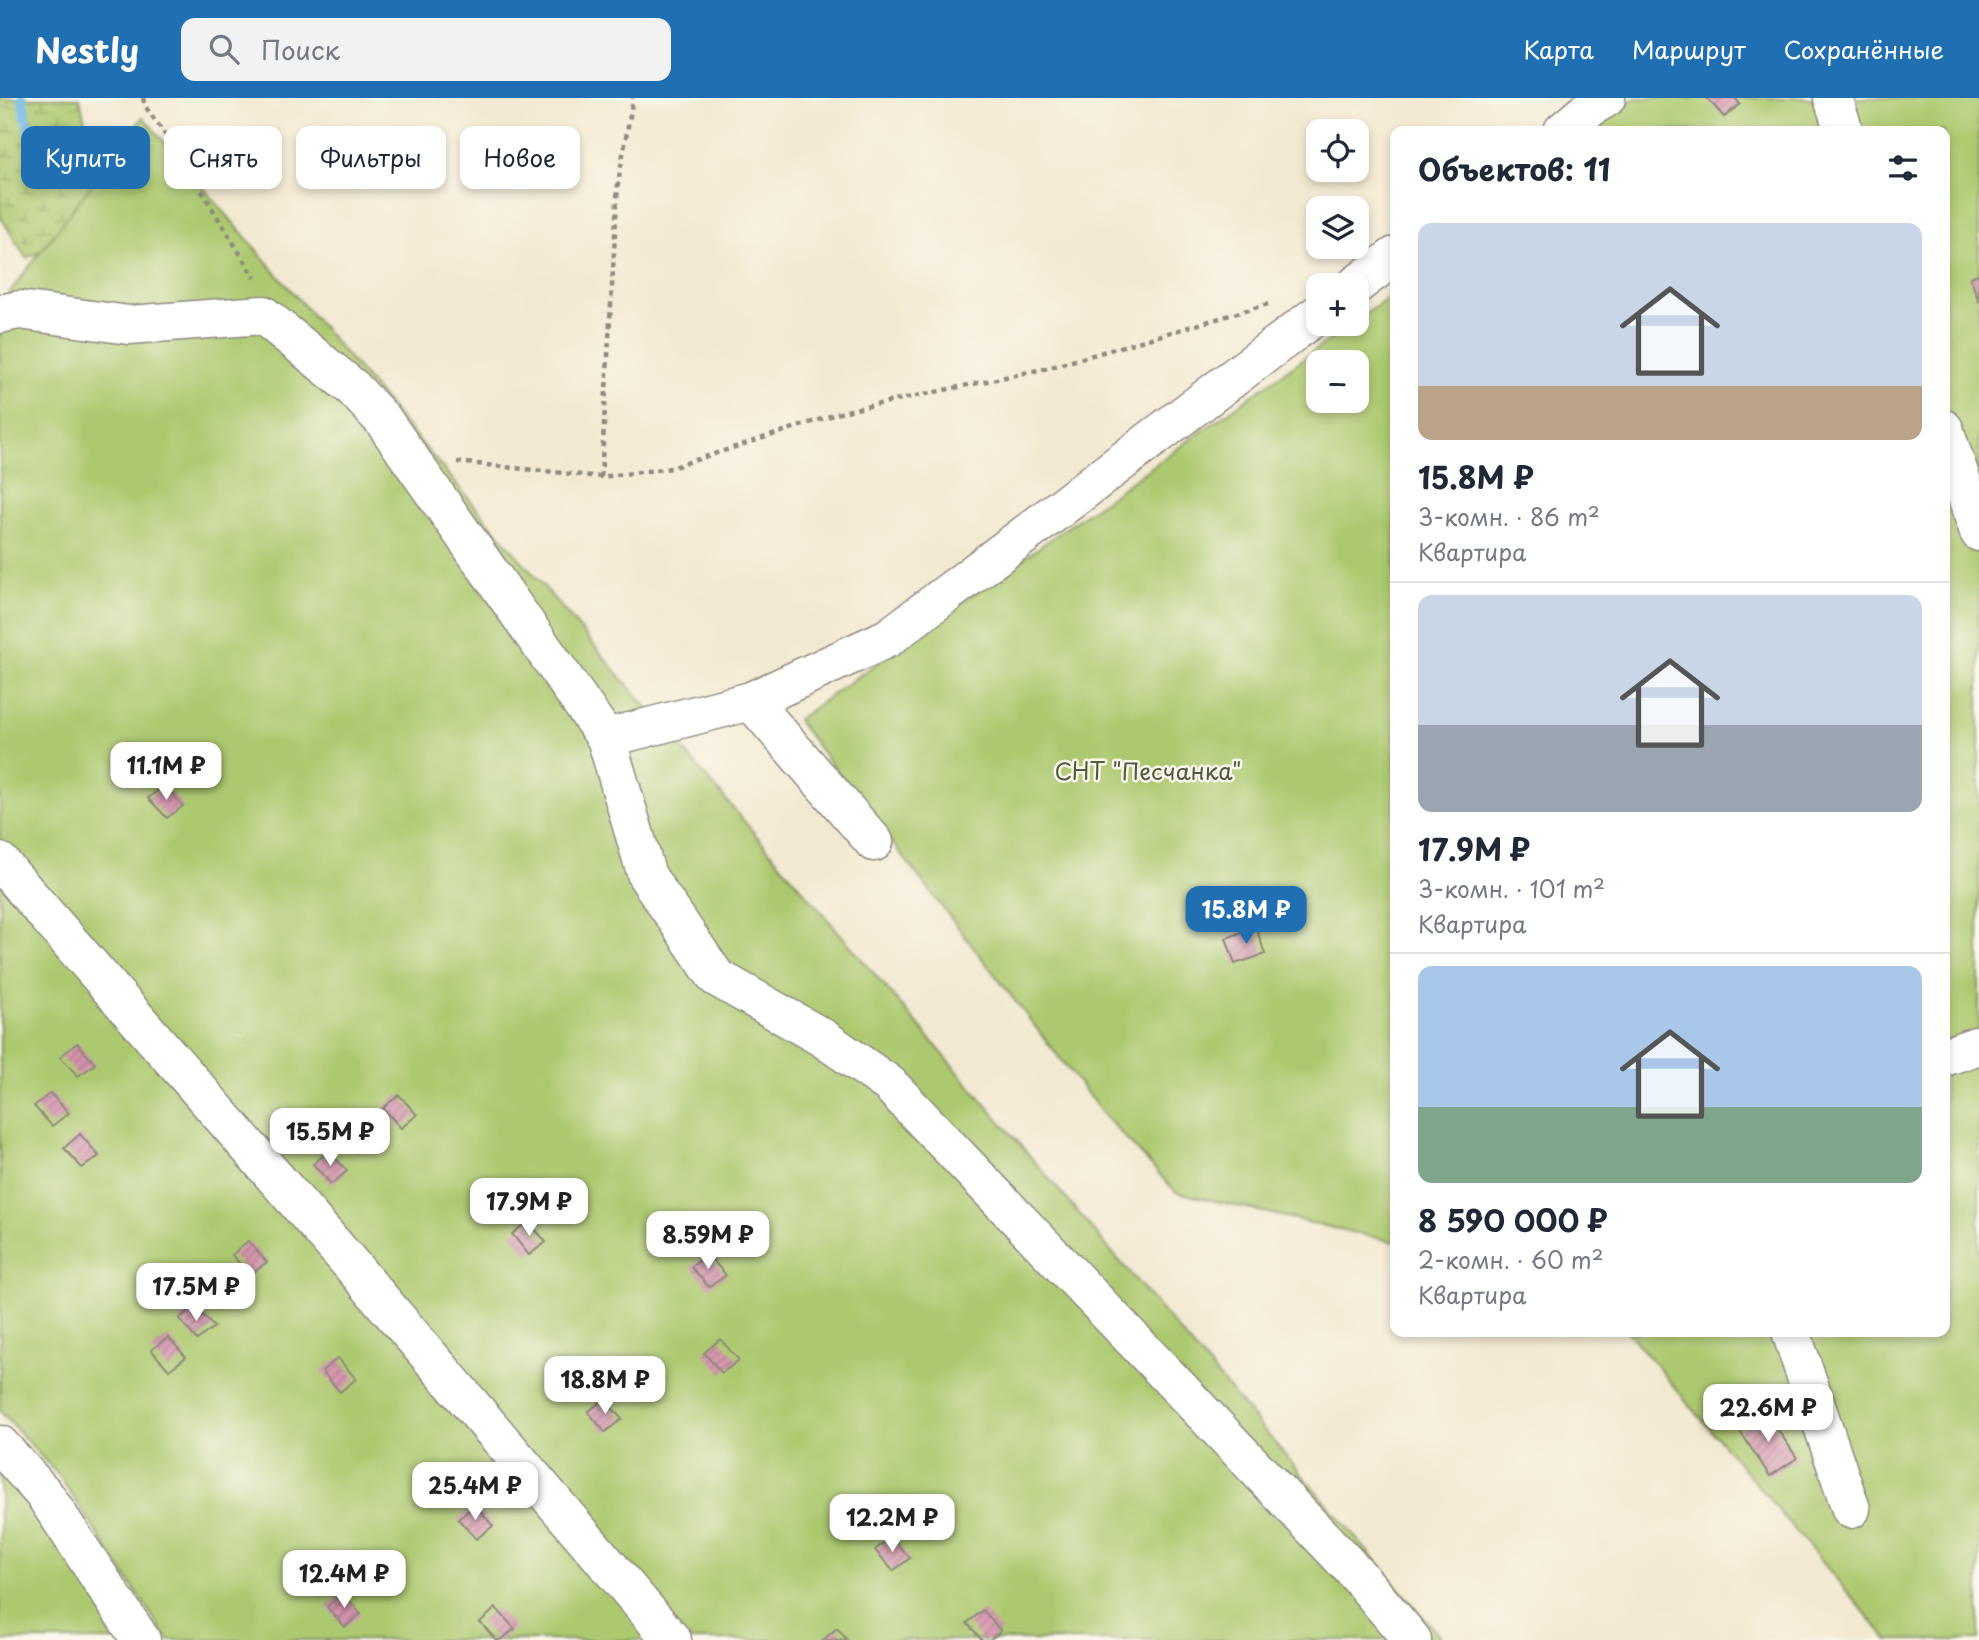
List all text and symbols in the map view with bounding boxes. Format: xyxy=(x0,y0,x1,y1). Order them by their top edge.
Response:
search box xyxy=(181,18,671,81)
text: Nestly xyxy=(35,24,139,74)
icon: search xyxy=(205,30,243,68)
text: Поиск xyxy=(261,30,340,69)
text: Карта xyxy=(1523,31,1594,67)
text: Маршрут xyxy=(1632,31,1746,67)
text: Сохранённые xyxy=(1784,31,1944,67)
map controls xyxy=(1306,119,1369,413)
button: locate xyxy=(1306,119,1369,182)
chip: Купить xyxy=(21,126,150,189)
chip: Снять xyxy=(164,126,282,189)
chip: Фильтры xyxy=(296,126,446,189)
chip: Новое xyxy=(460,126,580,189)
text: Объектов: 11 xyxy=(1418,146,1611,191)
icon: filters xyxy=(1884,149,1922,187)
button: layers xyxy=(1306,196,1369,259)
icon: home xyxy=(1607,268,1733,394)
button: + xyxy=(1306,273,1369,336)
button: − xyxy=(1306,350,1369,413)
text: 15.8M ₽ xyxy=(1418,454,1534,499)
text: 3-комн. · 86 m² xyxy=(1418,499,1600,534)
text: Квартира xyxy=(1418,534,1526,569)
icon: home xyxy=(1607,640,1733,766)
pin: 11.1M ₽ xyxy=(101,742,231,802)
text: 11.1M ₽ xyxy=(126,747,206,782)
park label: СНТ "Песчанка" xyxy=(1055,753,1241,788)
text: 17.9M ₽ xyxy=(1418,826,1530,871)
text: 3-комн. · 101 m² xyxy=(1418,871,1605,906)
pin: 15.8M ₽ xyxy=(1181,886,1311,946)
text: 15.8M ₽ xyxy=(1202,891,1290,926)
text: Квартира xyxy=(1418,906,1526,941)
icon: home xyxy=(1607,1011,1733,1137)
pin: 15.5M ₽ xyxy=(265,1108,395,1168)
text: 15.5M ₽ xyxy=(286,1113,374,1148)
pin: 17.9M ₽ xyxy=(464,1178,594,1238)
text: 17.9M ₽ xyxy=(486,1183,572,1218)
text: 8 590 000 ₽ xyxy=(1418,1197,1608,1242)
pin: 8.59M ₽ xyxy=(643,1212,773,1271)
text: 8.59M ₽ xyxy=(662,1216,754,1251)
text: 2-комн. · 60 m² xyxy=(1418,1242,1604,1277)
pin: 17.5M ₽ xyxy=(131,1264,261,1323)
text: 17.5M ₽ xyxy=(152,1268,240,1303)
text: Квартира xyxy=(1418,1277,1526,1312)
pin: 18.8M ₽ xyxy=(540,1356,670,1416)
text: 18.8M ₽ xyxy=(560,1361,650,1396)
pin: 22.6M ₽ xyxy=(1703,1384,1833,1444)
text: 22.6M ₽ xyxy=(1719,1389,1817,1424)
pin: 25.4M ₽ xyxy=(410,1462,540,1522)
text: 25.4M ₽ xyxy=(428,1467,522,1502)
pin: 12.2M ₽ xyxy=(827,1494,957,1554)
text: 12.2M ₽ xyxy=(846,1499,938,1534)
pin: 12.4M ₽ xyxy=(279,1550,409,1610)
text: 12.4M ₽ xyxy=(299,1555,389,1590)

